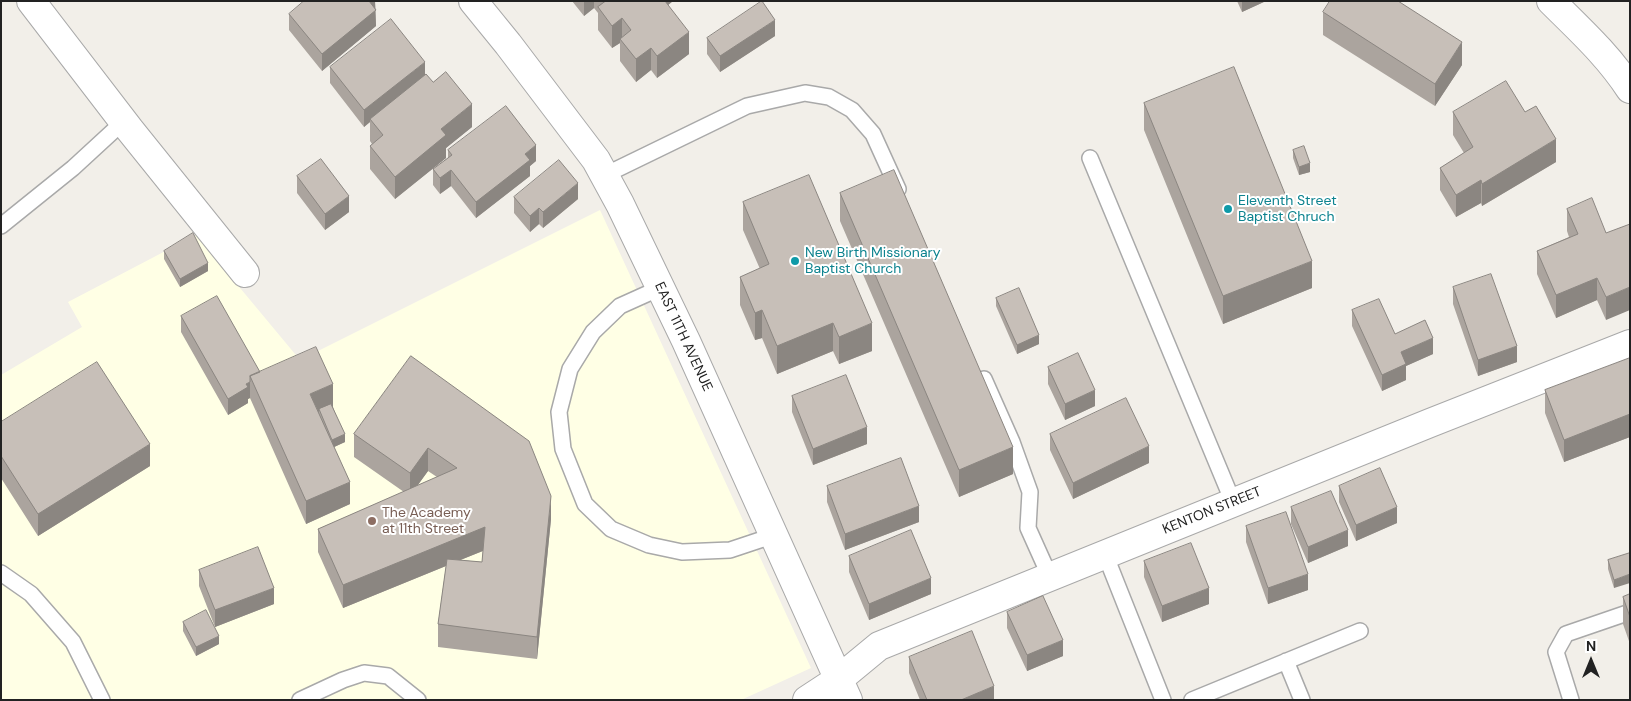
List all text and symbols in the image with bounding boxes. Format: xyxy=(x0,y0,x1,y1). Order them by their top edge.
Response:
place label: Eleventh Street Baptist Chruch xyxy=(1238,193,1337,226)
marker: Eleventh Street Baptist Chruch xyxy=(1222,203,1234,215)
place label: New Birth Missionary Baptist Church xyxy=(805,245,940,278)
marker: New Birth Missionary Baptist Church xyxy=(789,255,801,267)
street label: EAST 11TH AVENUE xyxy=(650,280,716,394)
street label: KENTON STREET xyxy=(1160,484,1264,538)
place label: The Academy at 11th Street xyxy=(382,505,471,538)
marker: The Academy at 11th Street xyxy=(366,515,378,527)
north arrow xyxy=(1566,636,1616,686)
text: N xyxy=(1586,637,1596,655)

